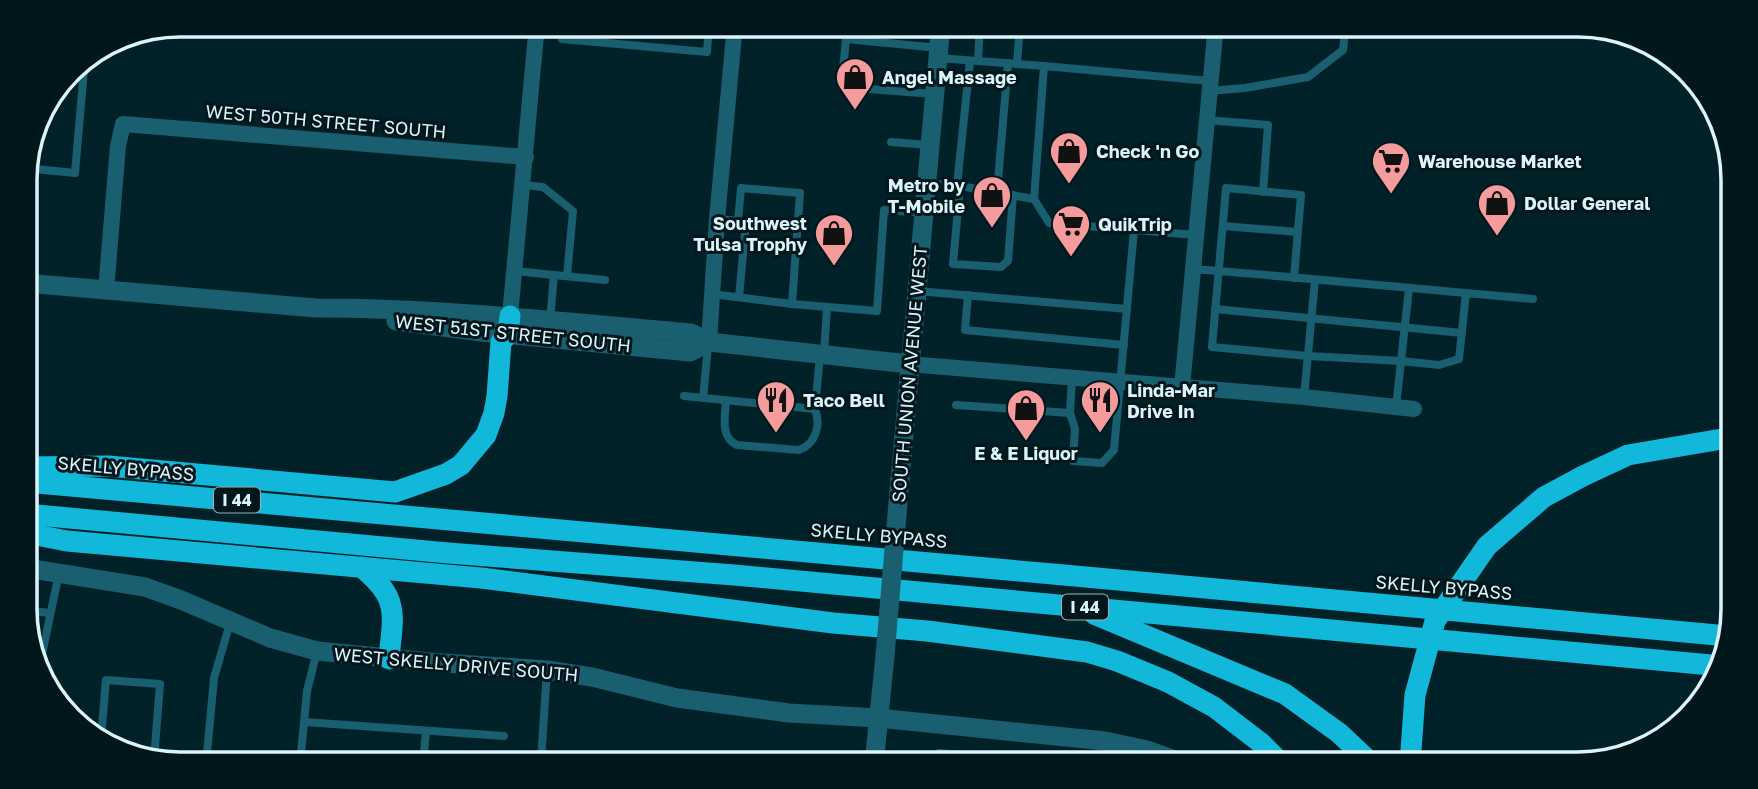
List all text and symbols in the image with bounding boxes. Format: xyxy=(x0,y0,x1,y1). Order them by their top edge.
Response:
shop icon: Angel Massage xyxy=(834,56,876,111)
place label: Angel Massage xyxy=(882,66,1017,88)
street label: WEST 50TH STREET SOUTH xyxy=(205,100,447,142)
shop icon: Check 'n Go xyxy=(1048,130,1090,185)
place label: Check 'n Go xyxy=(1096,140,1200,162)
supermarket icon: Warehouse Market xyxy=(1370,140,1412,195)
place label: Warehouse Market xyxy=(1418,150,1582,172)
place label: Metro by T-Mobile xyxy=(888,174,965,217)
shop icon: Metro by T-Mobile xyxy=(971,174,1013,229)
shop icon: Dollar General xyxy=(1476,182,1518,237)
place label: Dollar General xyxy=(1524,192,1650,214)
supermarket icon: QuikTrip xyxy=(1050,203,1092,258)
place label: Southwest Tulsa Trophy xyxy=(693,212,807,255)
shop icon: Southwest Tulsa Trophy xyxy=(813,212,855,267)
place label: QuikTrip xyxy=(1098,213,1172,235)
street label: SOUTH UNION AVENUE WEST xyxy=(887,245,931,503)
street label: WEST 51ST STREET SOUTH xyxy=(394,310,632,356)
restaurant icon: Taco Bell xyxy=(755,379,797,434)
restaurant icon: Linda-Mar Drive In xyxy=(1079,379,1121,434)
place label: Linda-Mar Drive In xyxy=(1127,379,1215,422)
shop icon: E & E Liquor xyxy=(1005,387,1047,442)
place label: Taco Bell xyxy=(803,389,885,411)
place label: E & E Liquor xyxy=(974,442,1078,464)
street label: SKELLY BYPASS xyxy=(57,451,195,485)
road number: I 44 xyxy=(214,488,260,512)
street label: SKELLY BYPASS xyxy=(810,518,948,552)
street label: SKELLY BYPASS xyxy=(1375,570,1513,604)
road number: I 44 xyxy=(1062,594,1108,620)
street label: WEST SKELLY DRIVE SOUTH xyxy=(333,642,579,686)

